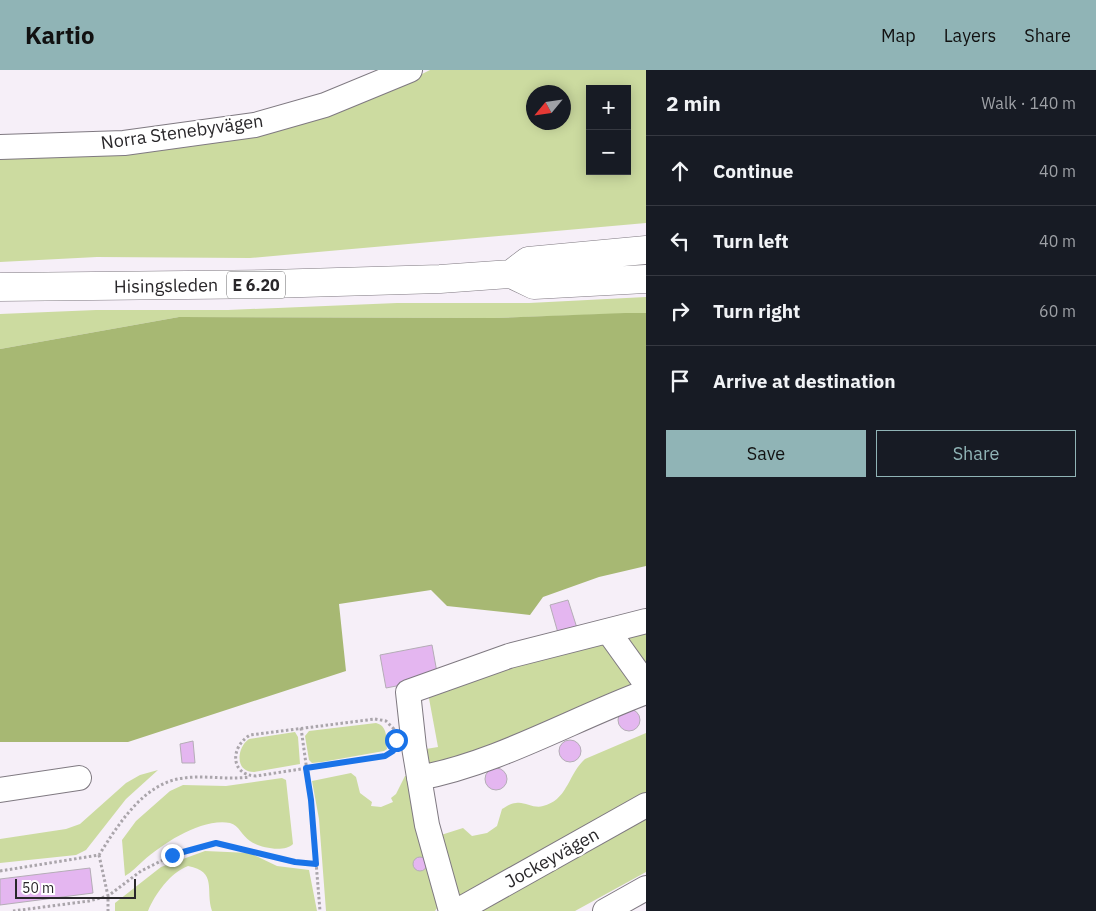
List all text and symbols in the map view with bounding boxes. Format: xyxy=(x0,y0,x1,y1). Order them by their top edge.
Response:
text: Kartio xyxy=(25,19,95,51)
text: Map xyxy=(881,24,916,47)
text: Layers xyxy=(944,24,996,47)
text: Share xyxy=(1024,24,1071,47)
north arrow xyxy=(526,85,571,130)
map controls xyxy=(586,85,631,175)
button: + xyxy=(586,85,631,130)
text: 2 min xyxy=(666,89,721,117)
text: Walk · 140 m xyxy=(981,93,1076,113)
street label: Norra Stenebyvägen xyxy=(99,109,265,154)
button: − xyxy=(586,130,631,175)
icon: ahead xyxy=(666,157,694,185)
text: Continue xyxy=(713,159,793,183)
text: 40 m xyxy=(1039,161,1076,181)
icon: left xyxy=(666,227,694,255)
text: Turn left xyxy=(713,229,789,253)
text: 40 m xyxy=(1039,231,1076,251)
road number: E 6.20 xyxy=(227,272,285,298)
street label: Hisingsleden xyxy=(114,273,218,298)
icon: right xyxy=(666,297,694,325)
text: Turn right xyxy=(713,299,800,323)
text: 60 m xyxy=(1039,301,1076,321)
icon: arrive xyxy=(666,367,694,395)
text: Arrive at destination xyxy=(713,369,896,393)
button: Save xyxy=(666,430,866,477)
button: Share xyxy=(876,430,1076,477)
route start xyxy=(385,729,408,752)
street label: Jockeyvägen xyxy=(501,822,603,893)
route end xyxy=(161,844,184,867)
scale bar xyxy=(15,876,136,899)
text: 50 m xyxy=(22,879,54,897)

